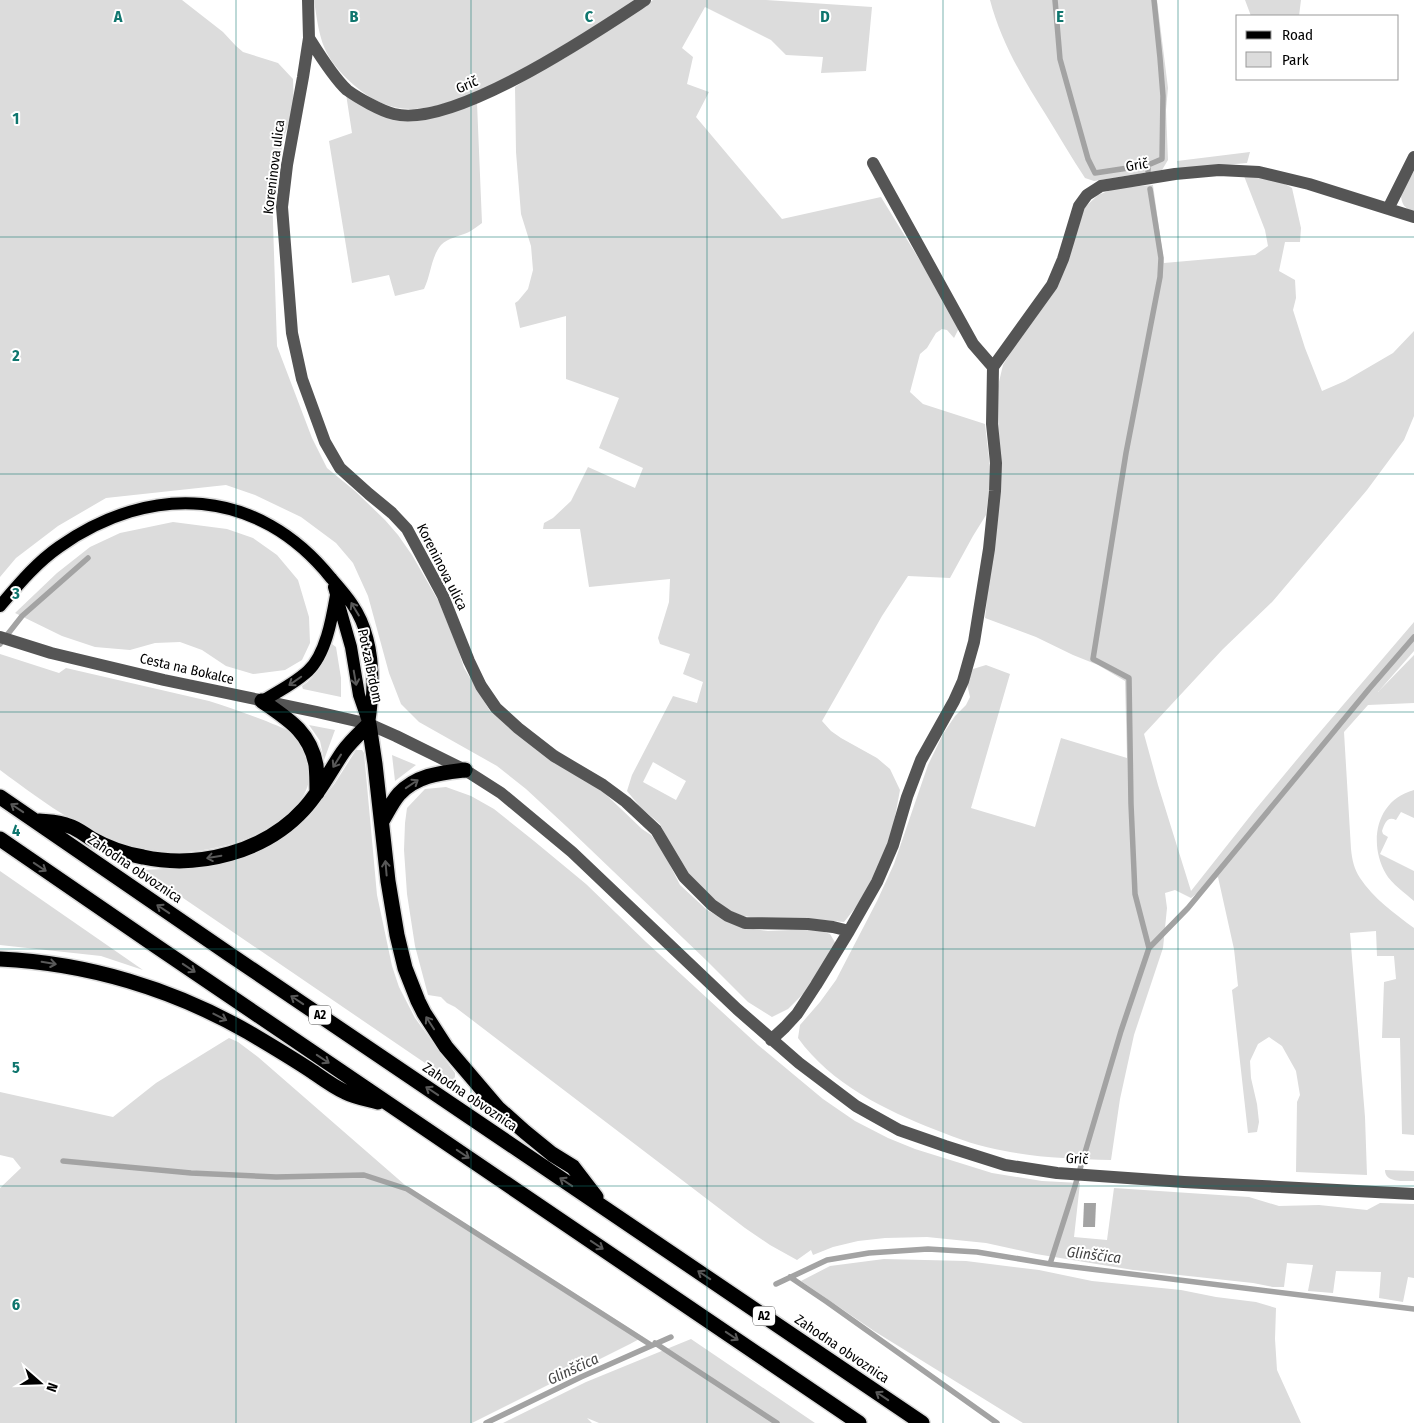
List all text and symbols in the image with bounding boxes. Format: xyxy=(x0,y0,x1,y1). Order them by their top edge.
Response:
text: A xyxy=(113,7,123,26)
text: B xyxy=(350,7,359,26)
text: C xyxy=(585,7,594,26)
text: D xyxy=(820,7,830,26)
text: E xyxy=(1056,7,1064,26)
legend xyxy=(1236,15,1399,80)
text: Road xyxy=(1282,26,1313,44)
text: Park xyxy=(1282,51,1309,69)
street label: Grič xyxy=(453,73,481,97)
text: 1 xyxy=(13,109,19,128)
street label: Koreninova ulica xyxy=(260,119,288,215)
street label: Grič xyxy=(1125,155,1149,175)
text: 2 xyxy=(11,346,20,365)
street label: Koreninova ulica xyxy=(413,521,471,613)
text: 3 xyxy=(11,584,20,603)
one-way arrow xyxy=(349,603,359,617)
street label: Pot za Brdom xyxy=(354,627,386,705)
street label: Cesta na Bokalce xyxy=(138,650,236,688)
one-way arrow xyxy=(351,669,361,685)
one-way arrow xyxy=(288,676,302,686)
one-way arrow xyxy=(332,754,342,768)
one-way arrow xyxy=(405,779,419,789)
one-way arrow xyxy=(10,803,24,813)
text: 4 xyxy=(12,821,20,840)
street label: Zahodna obvoznica xyxy=(84,831,186,907)
one-way arrow xyxy=(206,852,222,862)
one-way arrow xyxy=(382,860,391,876)
one-way arrow xyxy=(33,862,47,872)
one-way arrow xyxy=(156,904,170,914)
one-way arrow xyxy=(40,959,56,969)
one-way arrow xyxy=(181,964,195,974)
one-way arrow xyxy=(291,995,305,1005)
road number: A2 xyxy=(309,1006,331,1024)
one-way arrow xyxy=(212,1012,227,1022)
one-way arrow xyxy=(425,1016,436,1030)
one-way arrow xyxy=(316,1055,330,1065)
text: 5 xyxy=(12,1058,20,1077)
street label: Zahodna obvoznica xyxy=(419,1059,521,1135)
one-way arrow xyxy=(425,1086,439,1096)
one-way arrow xyxy=(456,1148,470,1159)
street label: Grič xyxy=(1065,1150,1089,1168)
one-way arrow xyxy=(560,1177,574,1187)
one-way arrow xyxy=(590,1240,604,1250)
water label: Glinščica xyxy=(1066,1243,1122,1267)
one-way arrow xyxy=(697,1270,711,1280)
text: 6 xyxy=(12,1295,20,1314)
road number: A2 xyxy=(753,1306,775,1325)
street label: Zahodna obvoznica xyxy=(791,1311,893,1387)
one-way arrow xyxy=(725,1331,739,1341)
water label: Glinščica xyxy=(544,1349,602,1389)
north arrow xyxy=(15,1358,65,1408)
text: N xyxy=(42,1380,61,1394)
one-way arrow xyxy=(875,1391,889,1401)

